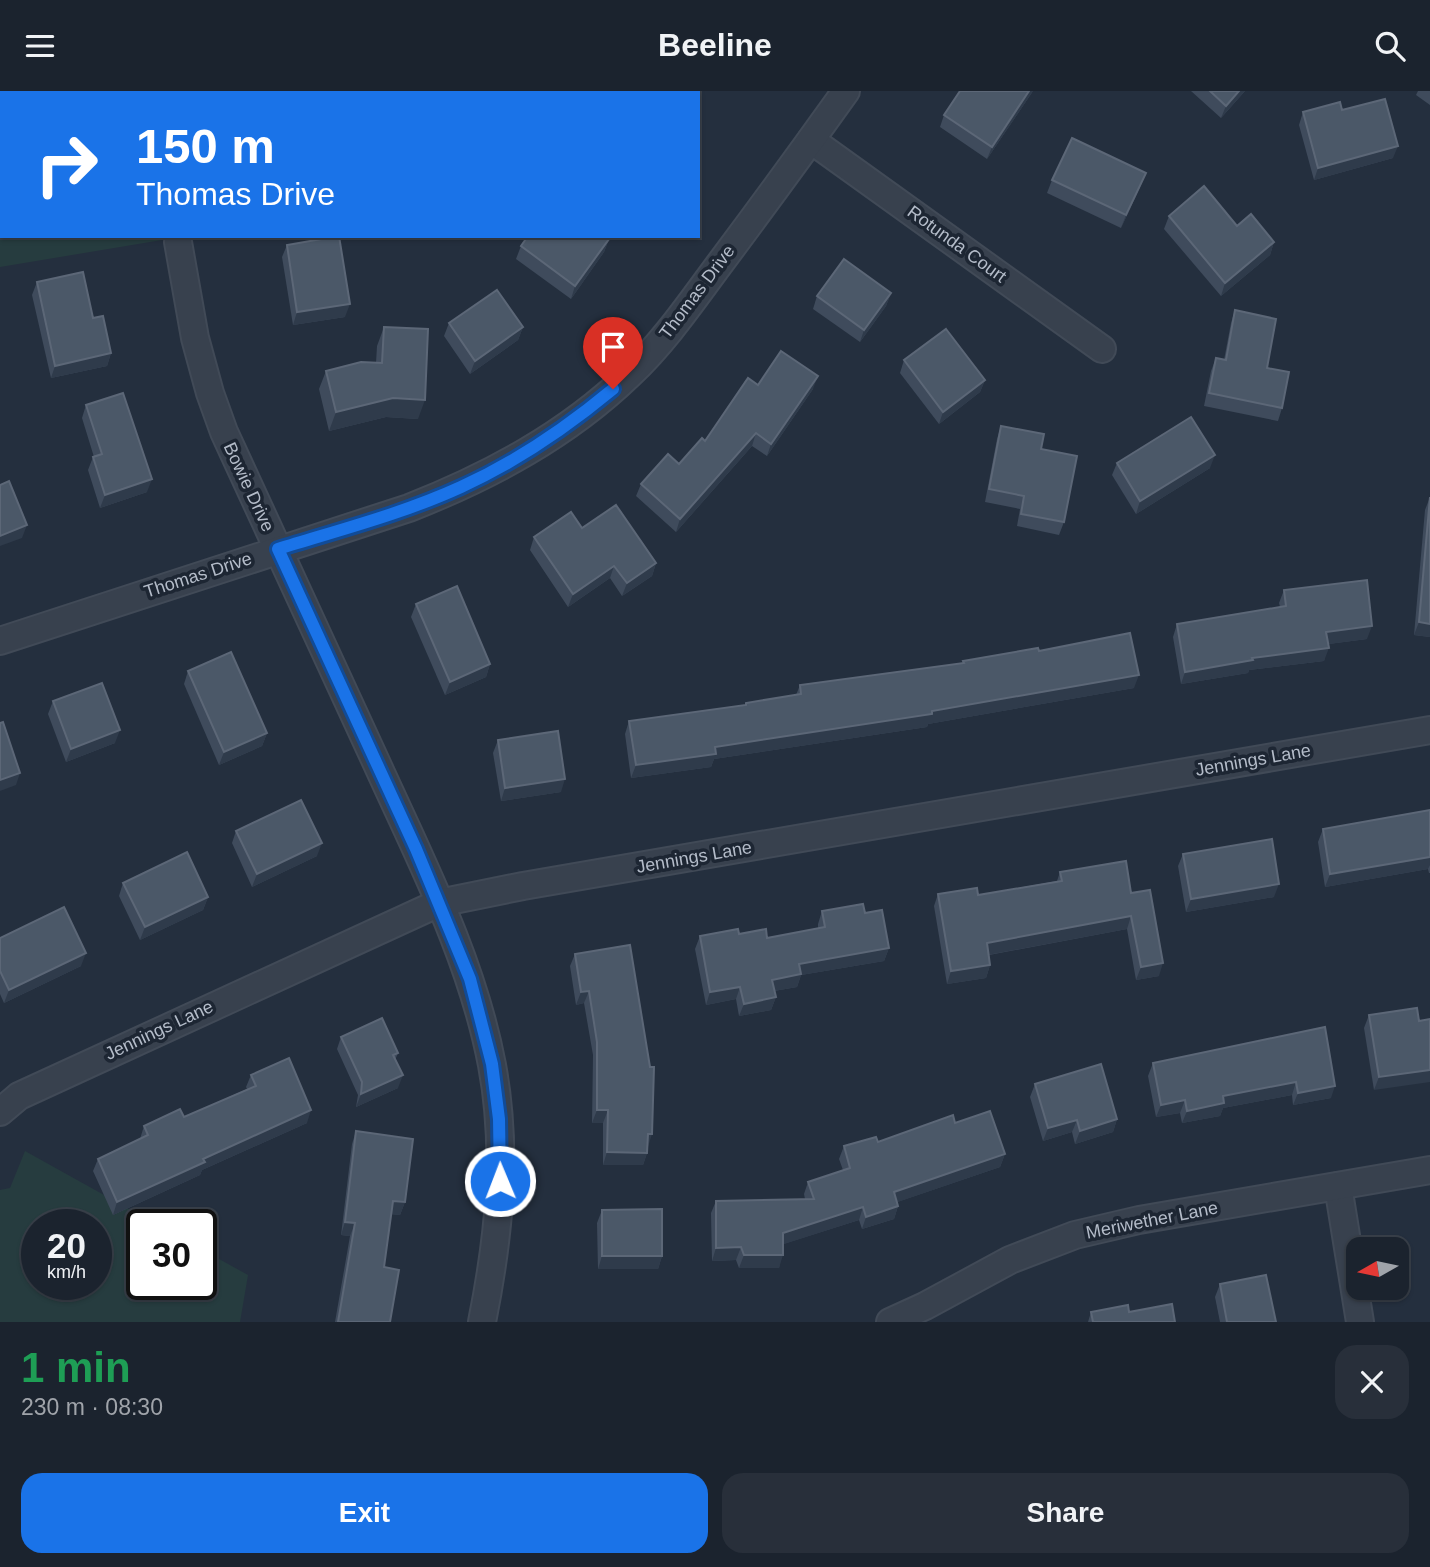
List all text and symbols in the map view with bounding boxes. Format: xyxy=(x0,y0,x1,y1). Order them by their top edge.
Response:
icon: menu xyxy=(21,27,59,65)
text: Beeline xyxy=(658,27,772,63)
icon: search xyxy=(1371,27,1409,65)
icon: right xyxy=(21,119,112,210)
text: 150 m xyxy=(136,119,275,173)
text: Thomas Drive xyxy=(136,176,335,212)
street label: Rotunda Court xyxy=(904,202,1010,286)
street label: Thomas Drive xyxy=(655,241,739,343)
pin xyxy=(583,317,643,389)
icon: arrive xyxy=(594,328,632,366)
street label: Bowie Drive xyxy=(220,439,278,535)
street label: Thomas Drive xyxy=(142,548,254,602)
street label: Jennings Lane xyxy=(1194,740,1312,780)
street label: Jennings Lane xyxy=(635,837,753,877)
street label: Jennings Lane xyxy=(102,996,216,1064)
position arrow xyxy=(463,1144,537,1218)
street label: Meriwether Lane xyxy=(1084,1197,1220,1243)
speed limit sign: 30 xyxy=(126,1209,217,1300)
text: 20 xyxy=(47,1226,86,1265)
north arrow xyxy=(1346,1237,1409,1300)
map controls xyxy=(1346,1237,1409,1300)
text: km/h xyxy=(47,1262,86,1282)
text: 1 min xyxy=(21,1344,131,1391)
button: close xyxy=(1335,1345,1409,1419)
text: 230 m · 08:30 xyxy=(21,1394,163,1420)
button: Exit xyxy=(21,1473,708,1553)
button: Share xyxy=(722,1473,1409,1553)

